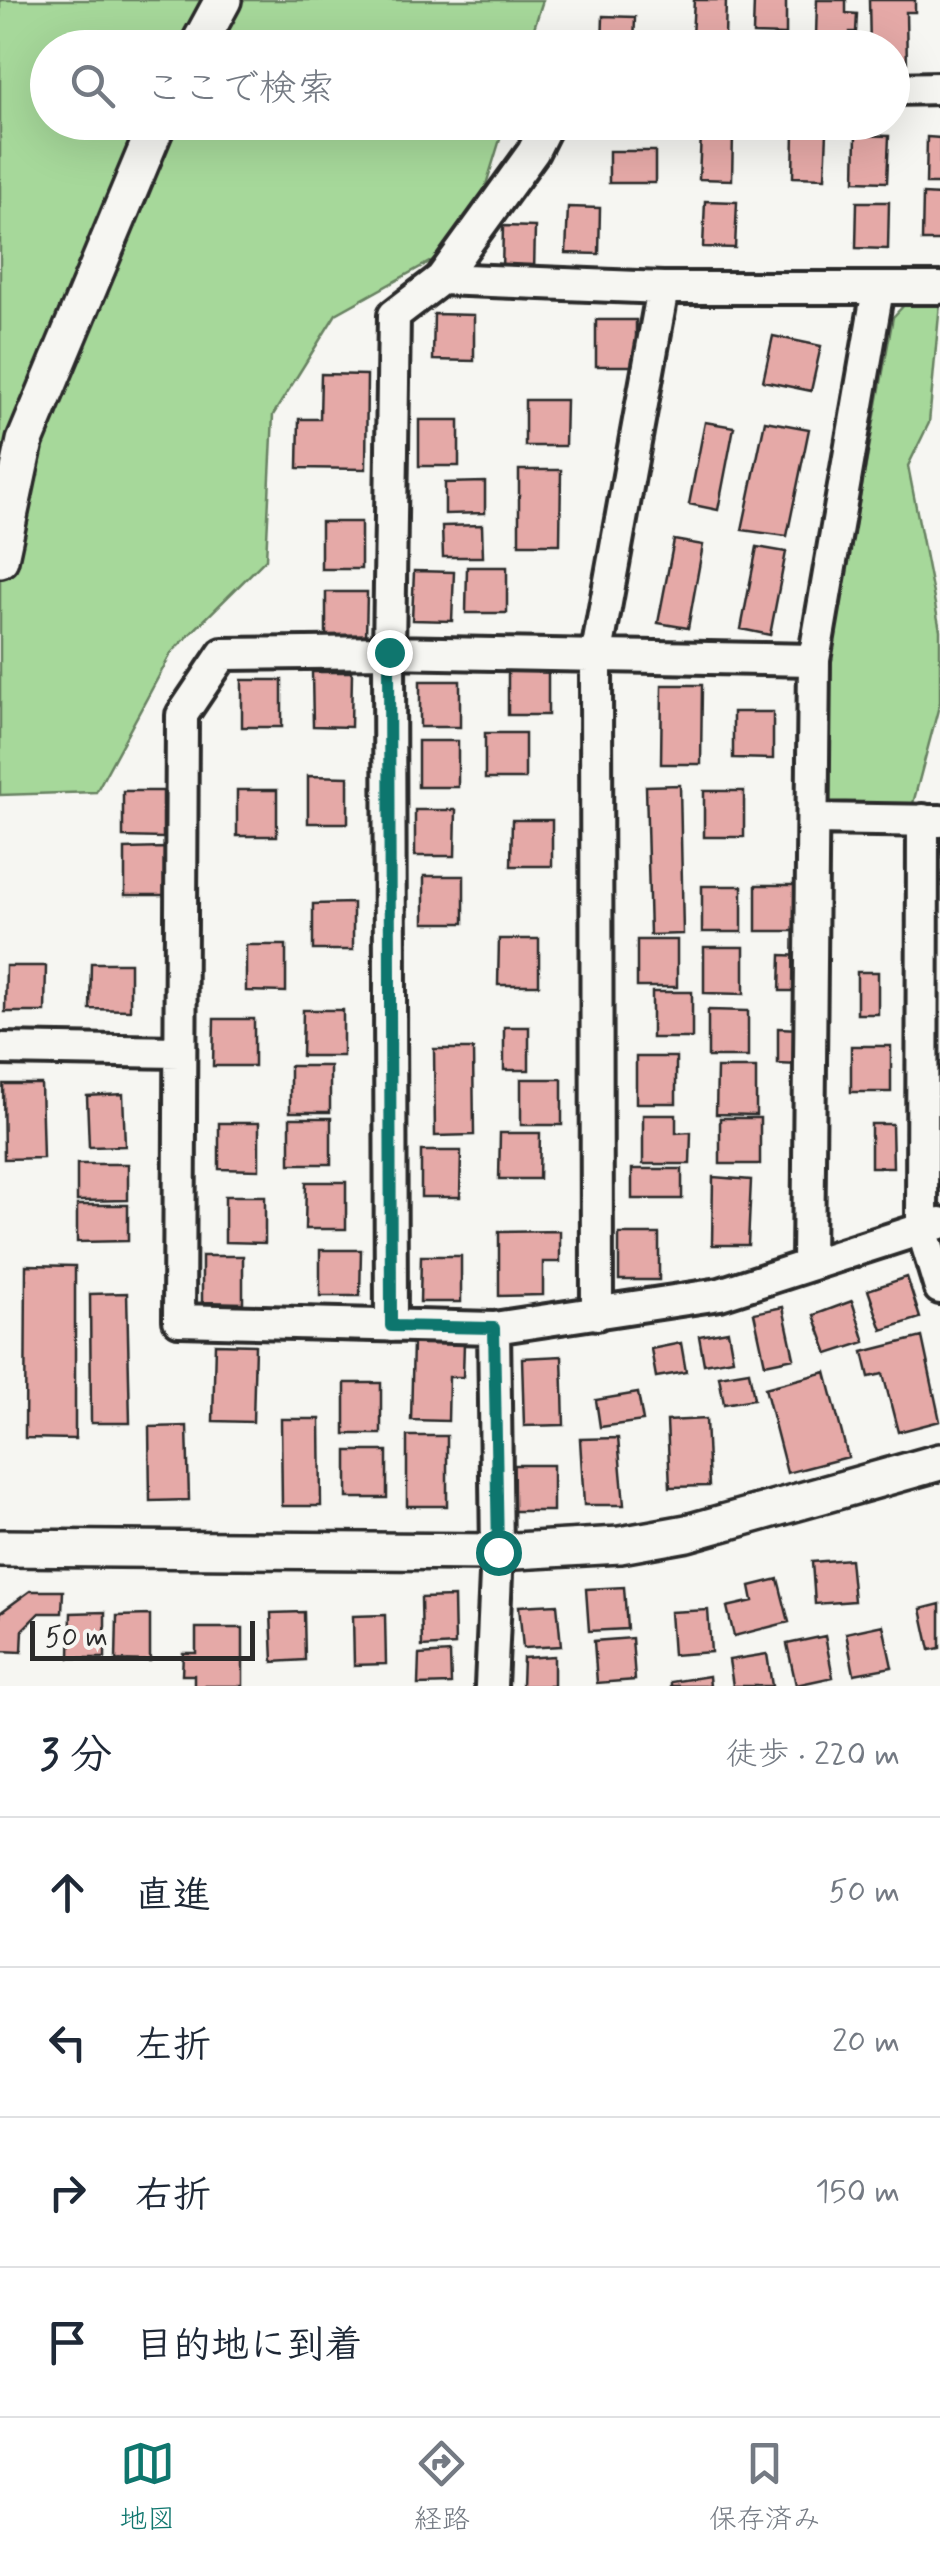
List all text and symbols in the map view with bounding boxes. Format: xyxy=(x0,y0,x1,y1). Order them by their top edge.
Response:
search box xyxy=(30,30,910,140)
icon: search xyxy=(65,58,120,113)
text: ここで検索 xyxy=(145,65,335,114)
route end xyxy=(367,630,413,676)
route start xyxy=(476,1530,522,1576)
scale bar xyxy=(30,1616,255,1660)
text: 50 m xyxy=(45,1620,108,1657)
text: 3 分 xyxy=(40,1729,112,1784)
text: 徒歩 · 220 m xyxy=(725,1734,900,1776)
icon: ahead xyxy=(40,1865,95,1920)
text: 50 m xyxy=(828,1871,900,1913)
text: 直進 xyxy=(135,1872,211,1921)
icon: left xyxy=(40,2015,95,2070)
text: 20 m xyxy=(832,2021,900,2063)
text: 左折 xyxy=(135,2022,211,2071)
icon: right xyxy=(40,2165,95,2220)
text: 150 m xyxy=(815,2171,900,2213)
text: 右折 xyxy=(135,2172,211,2221)
icon: arrive xyxy=(40,2315,95,2370)
text: 目的地に到着 xyxy=(135,2322,363,2371)
tab: 地図 xyxy=(119,2436,175,2539)
tab: 経路 xyxy=(414,2436,470,2539)
tab: 保存済み xyxy=(709,2436,821,2539)

